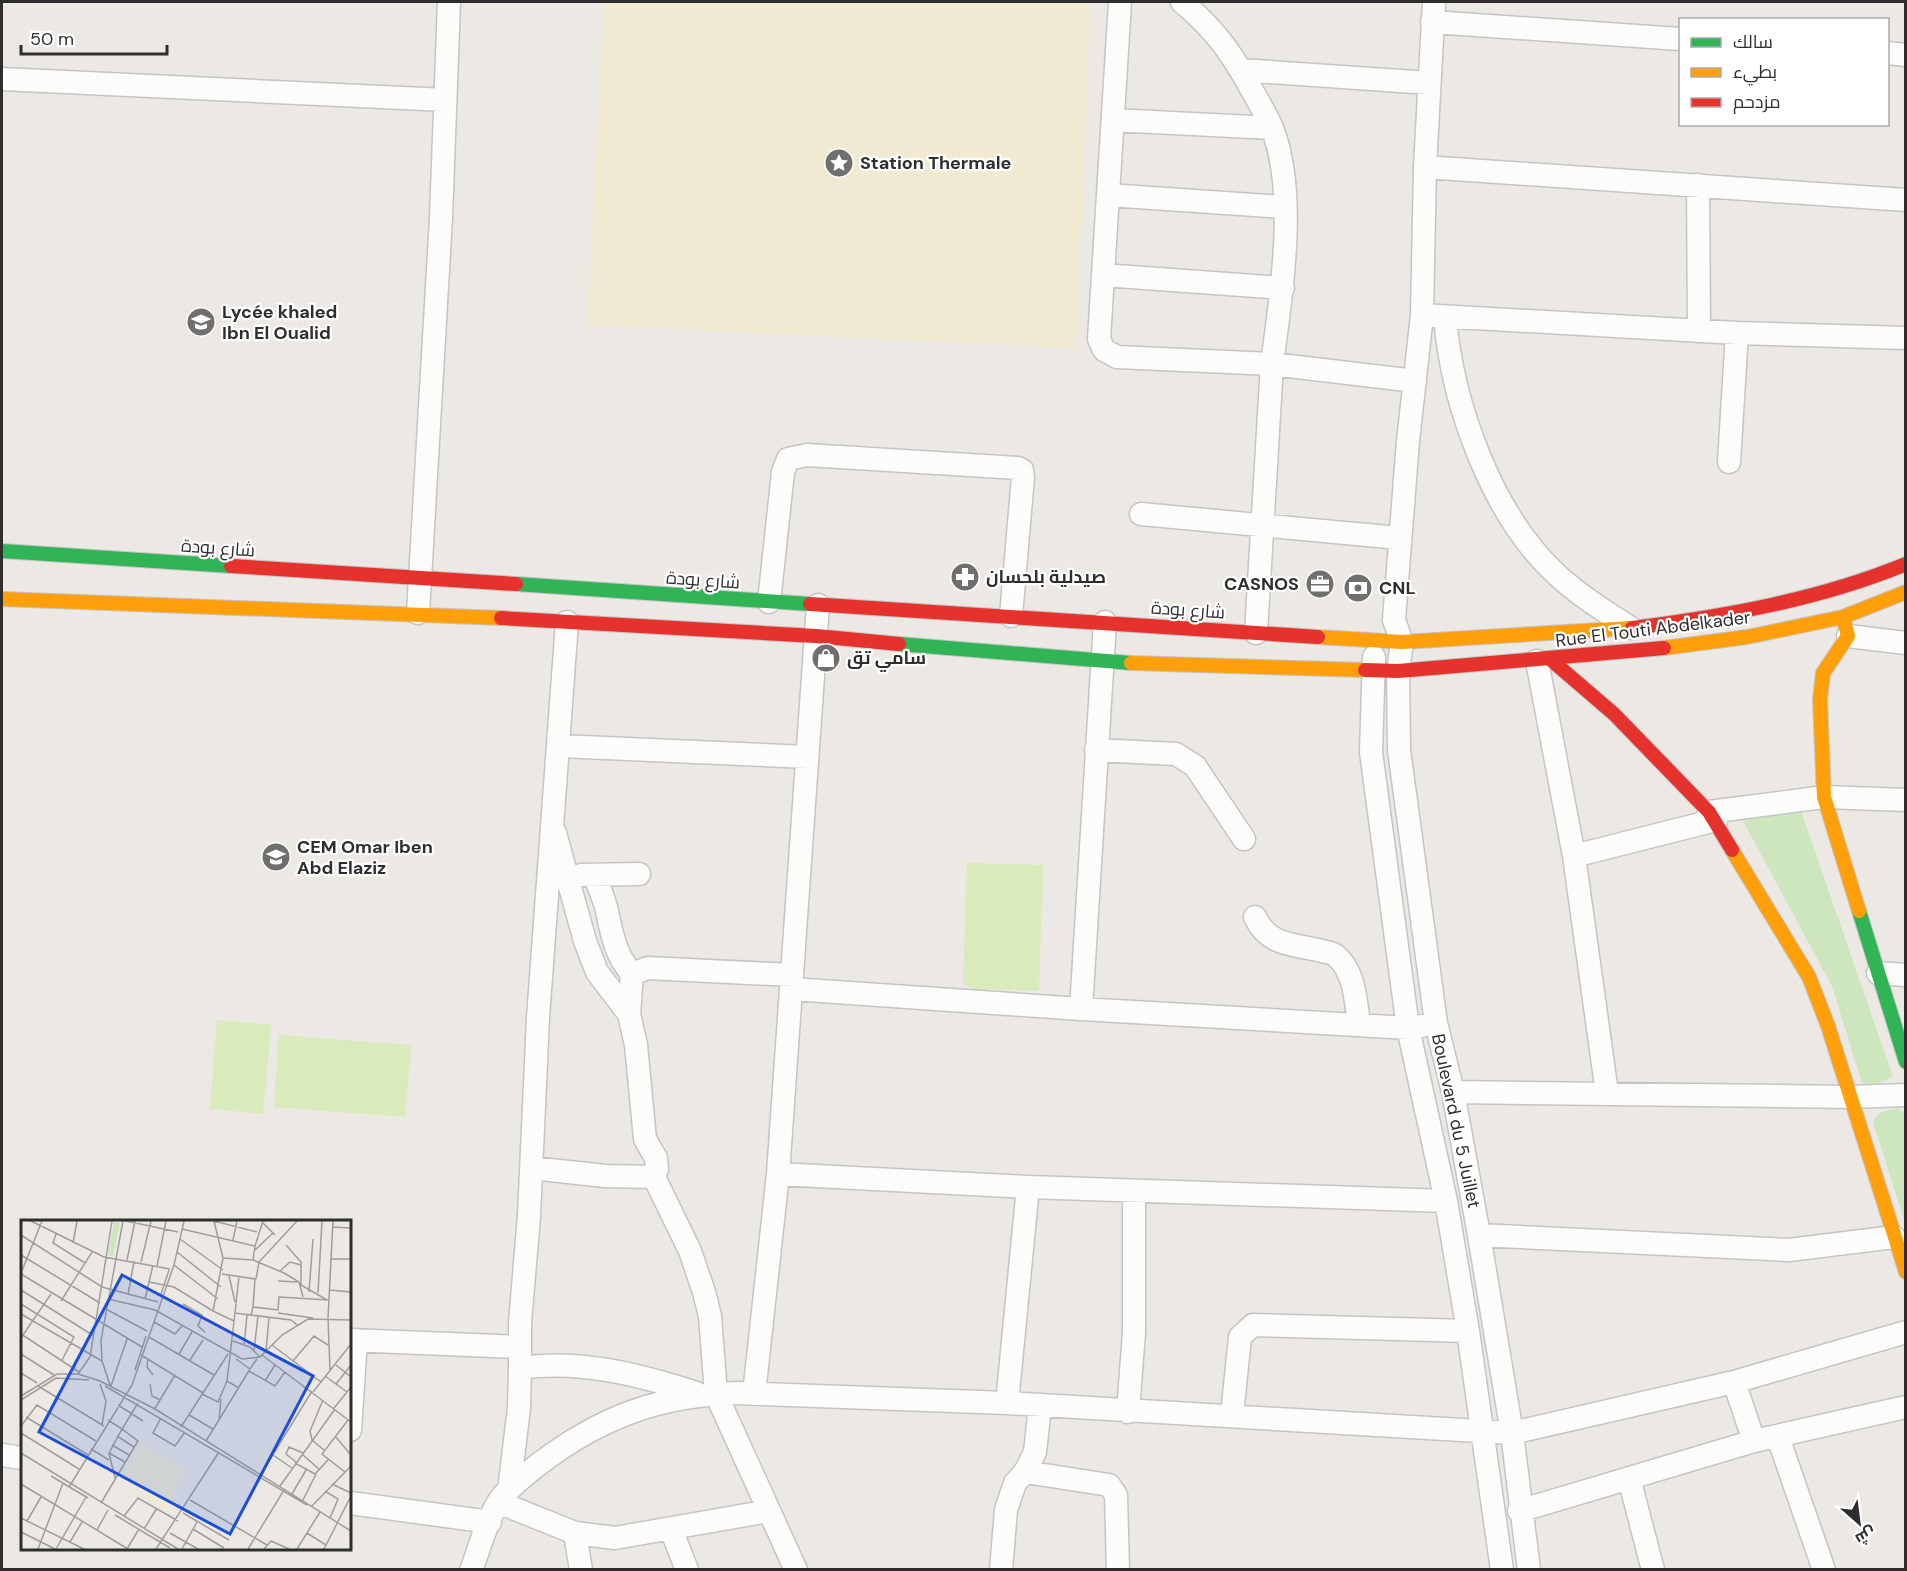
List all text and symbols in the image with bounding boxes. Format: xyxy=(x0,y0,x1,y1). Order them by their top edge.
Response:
scale bar xyxy=(21,18,166,56)
legend xyxy=(1679,18,1889,126)
text: 50 m xyxy=(30,27,74,51)
text: سالك xyxy=(1733,30,1773,54)
text: بطيء xyxy=(1733,60,1777,86)
text: مزدحم xyxy=(1733,90,1781,114)
place icon: Station Thermale xyxy=(823,147,855,179)
place label: Station Thermale xyxy=(860,151,1012,175)
place label: Lycée khaled Ibn El Oualid xyxy=(222,300,337,345)
school or university icon: Lycée khaled Ibn El Oualid xyxy=(185,306,217,338)
street label: شارع بودة xyxy=(180,533,256,563)
pharmacy icon: صيدلية بلحسان xyxy=(949,561,981,593)
street label: شارع بودة xyxy=(665,565,741,595)
place label: صيدلية بلحسان xyxy=(986,565,1106,589)
office icon: CASNOS xyxy=(1304,568,1336,600)
place label: CASNOS xyxy=(1224,572,1299,596)
bank icon: CNL xyxy=(1342,572,1374,604)
place label: CNL xyxy=(1379,576,1415,600)
street label: شارع بودة xyxy=(1150,595,1226,625)
street label: Rue El Touti Abdelkader xyxy=(1554,605,1752,653)
shop icon: سامي تق xyxy=(810,642,842,674)
place label: سامي تق xyxy=(847,646,926,673)
place label: CEM Omar Iben Abd Elaziz xyxy=(297,835,433,880)
school or university icon: CEM Omar Iben Abd Elaziz xyxy=(260,841,292,873)
street label: Boulevard du 5 Juillet xyxy=(1426,1032,1486,1210)
inset map xyxy=(21,1220,351,1550)
north arrow xyxy=(1829,1493,1889,1553)
text: ش xyxy=(1852,1522,1880,1550)

